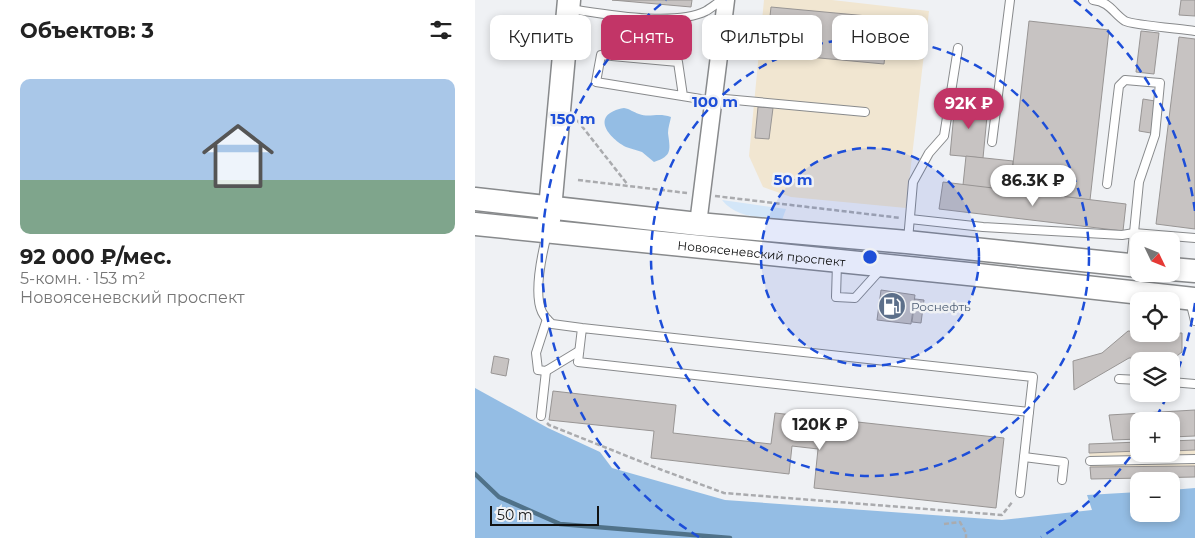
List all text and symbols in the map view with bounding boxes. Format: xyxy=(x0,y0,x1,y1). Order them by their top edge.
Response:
chip: Купить xyxy=(490,15,591,60)
chip: Снять xyxy=(601,15,692,60)
chip: Фильтры xyxy=(702,15,822,60)
chip: Новое xyxy=(832,15,928,60)
icon: filters xyxy=(427,16,455,44)
text: Объектов: 3 xyxy=(20,18,154,43)
pin: 92K ₽ xyxy=(934,88,1004,130)
text: 100 m xyxy=(692,92,738,111)
text: 92K ₽ xyxy=(945,94,993,113)
text: 150 m xyxy=(551,109,595,128)
icon: home xyxy=(193,111,283,201)
pin: 86.3K ₽ xyxy=(987,164,1079,207)
text: 50 m xyxy=(773,170,813,189)
text: 86.3K ₽ xyxy=(1001,171,1065,190)
north arrow xyxy=(1130,232,1180,282)
map controls xyxy=(1130,232,1180,522)
street label: Новоясеневский проспект xyxy=(677,237,846,269)
text: 92 000 ₽/мес. xyxy=(20,244,172,269)
centre of rings xyxy=(861,248,879,266)
text: 5-комн. · 153 m² xyxy=(20,269,145,288)
text: Новоясеневский проспект xyxy=(20,288,245,307)
fuel station icon: Роснефть xyxy=(877,291,907,321)
button: locate xyxy=(1130,292,1180,342)
place label: Роснефть xyxy=(911,299,971,314)
button: layers xyxy=(1130,352,1180,402)
pin: 120K ₽ xyxy=(779,408,861,451)
button: + xyxy=(1130,412,1180,462)
text: 120K ₽ xyxy=(792,415,848,434)
button: − xyxy=(1130,472,1180,522)
scale bar xyxy=(490,503,599,526)
text: 50 m xyxy=(497,506,533,524)

